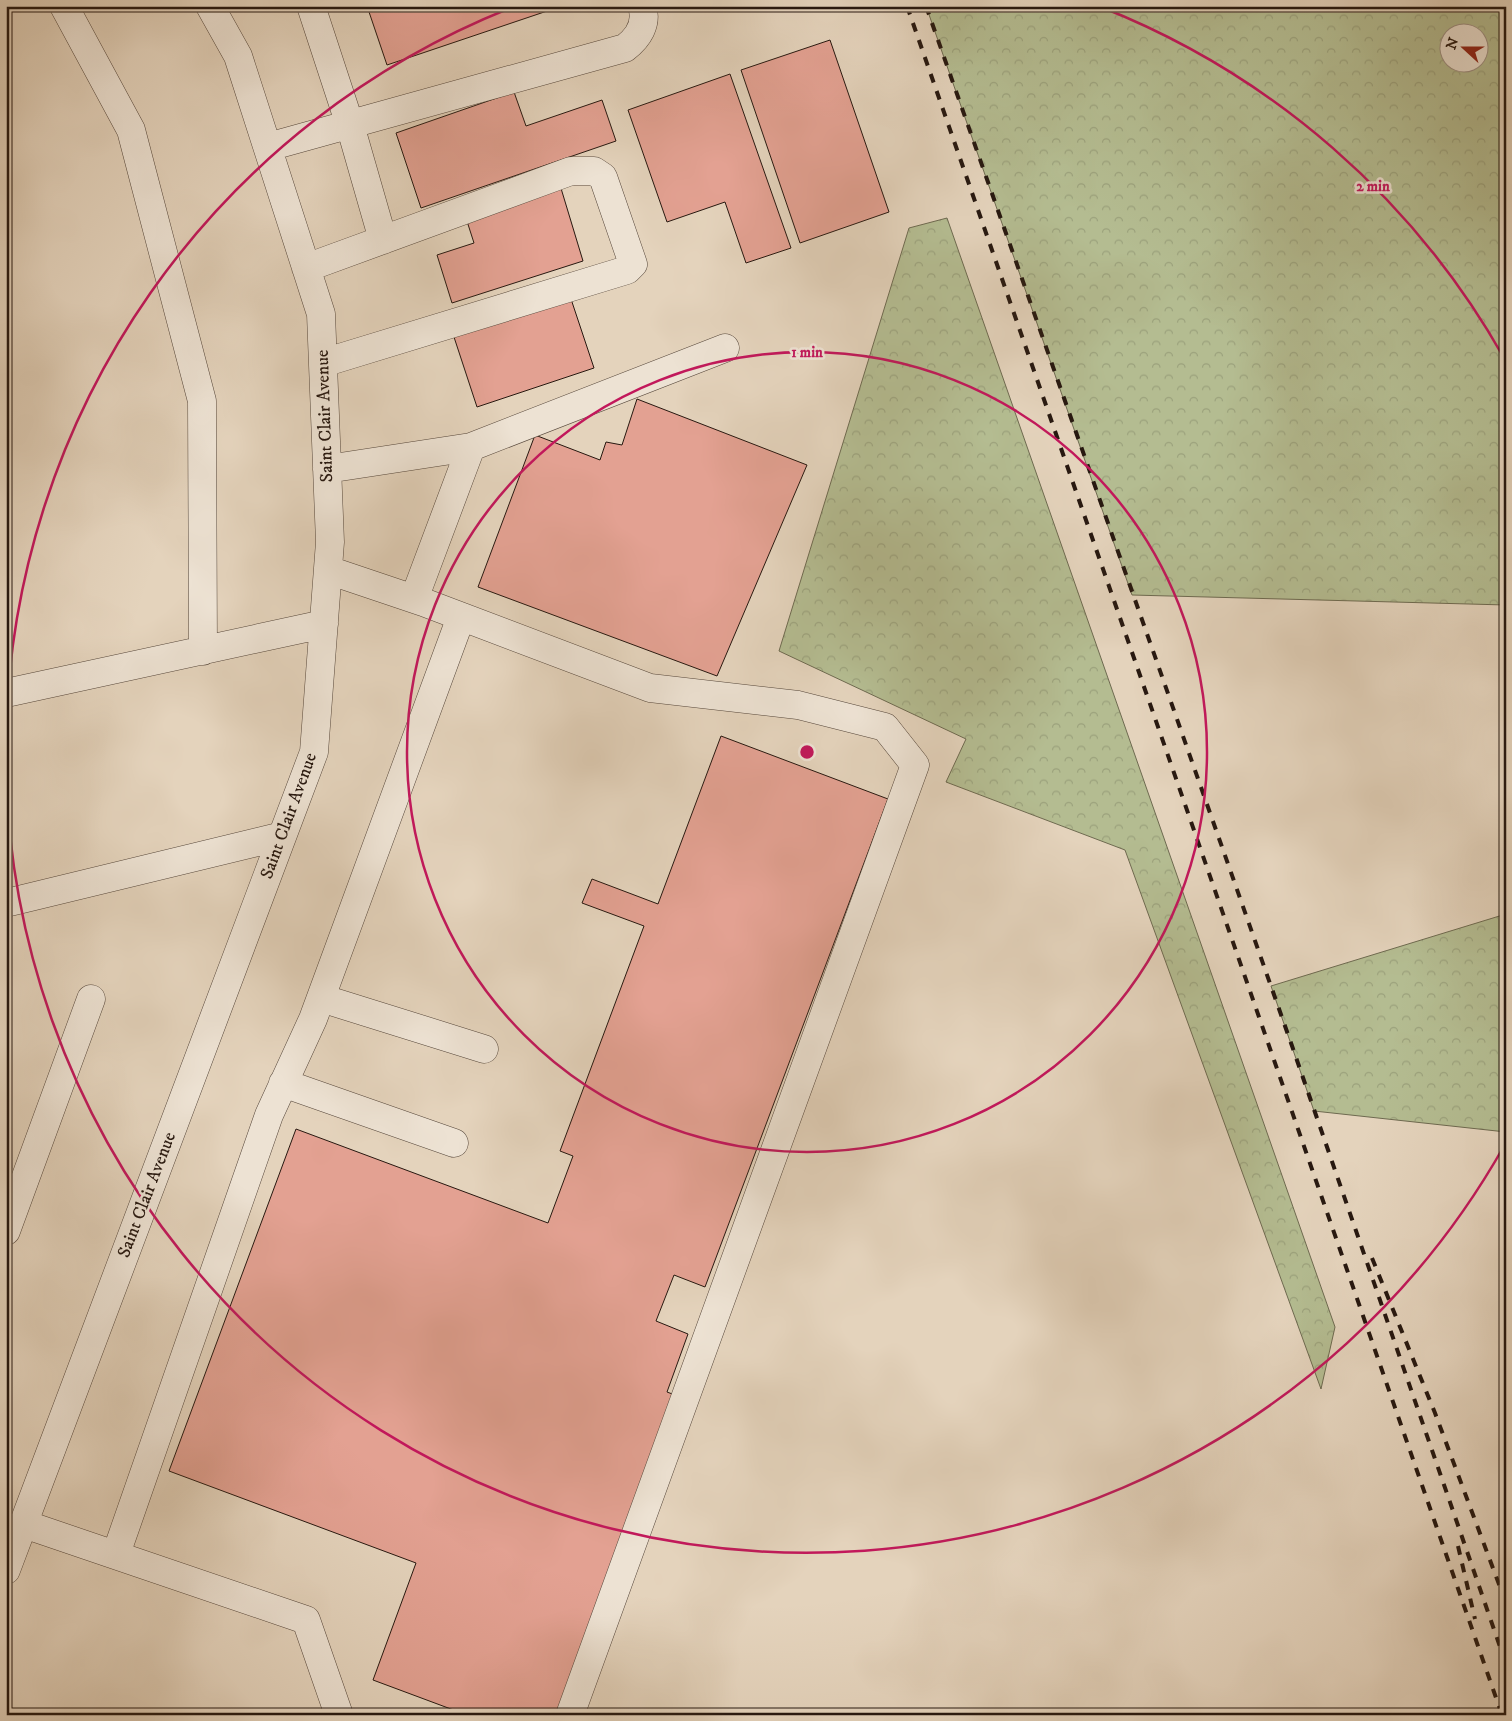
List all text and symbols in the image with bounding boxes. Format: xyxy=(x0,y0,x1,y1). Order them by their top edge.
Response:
north arrow xyxy=(1440,22,1490,72)
text: N xyxy=(1442,35,1463,52)
text: 2 min xyxy=(1356,177,1390,196)
text: 1 min xyxy=(791,343,823,362)
street label: Saint Clair Avenue xyxy=(312,349,338,483)
centre of rings xyxy=(798,743,816,761)
street label: Saint Clair Avenue xyxy=(256,750,322,882)
street label: Saint Clair Avenue xyxy=(113,1129,181,1261)

